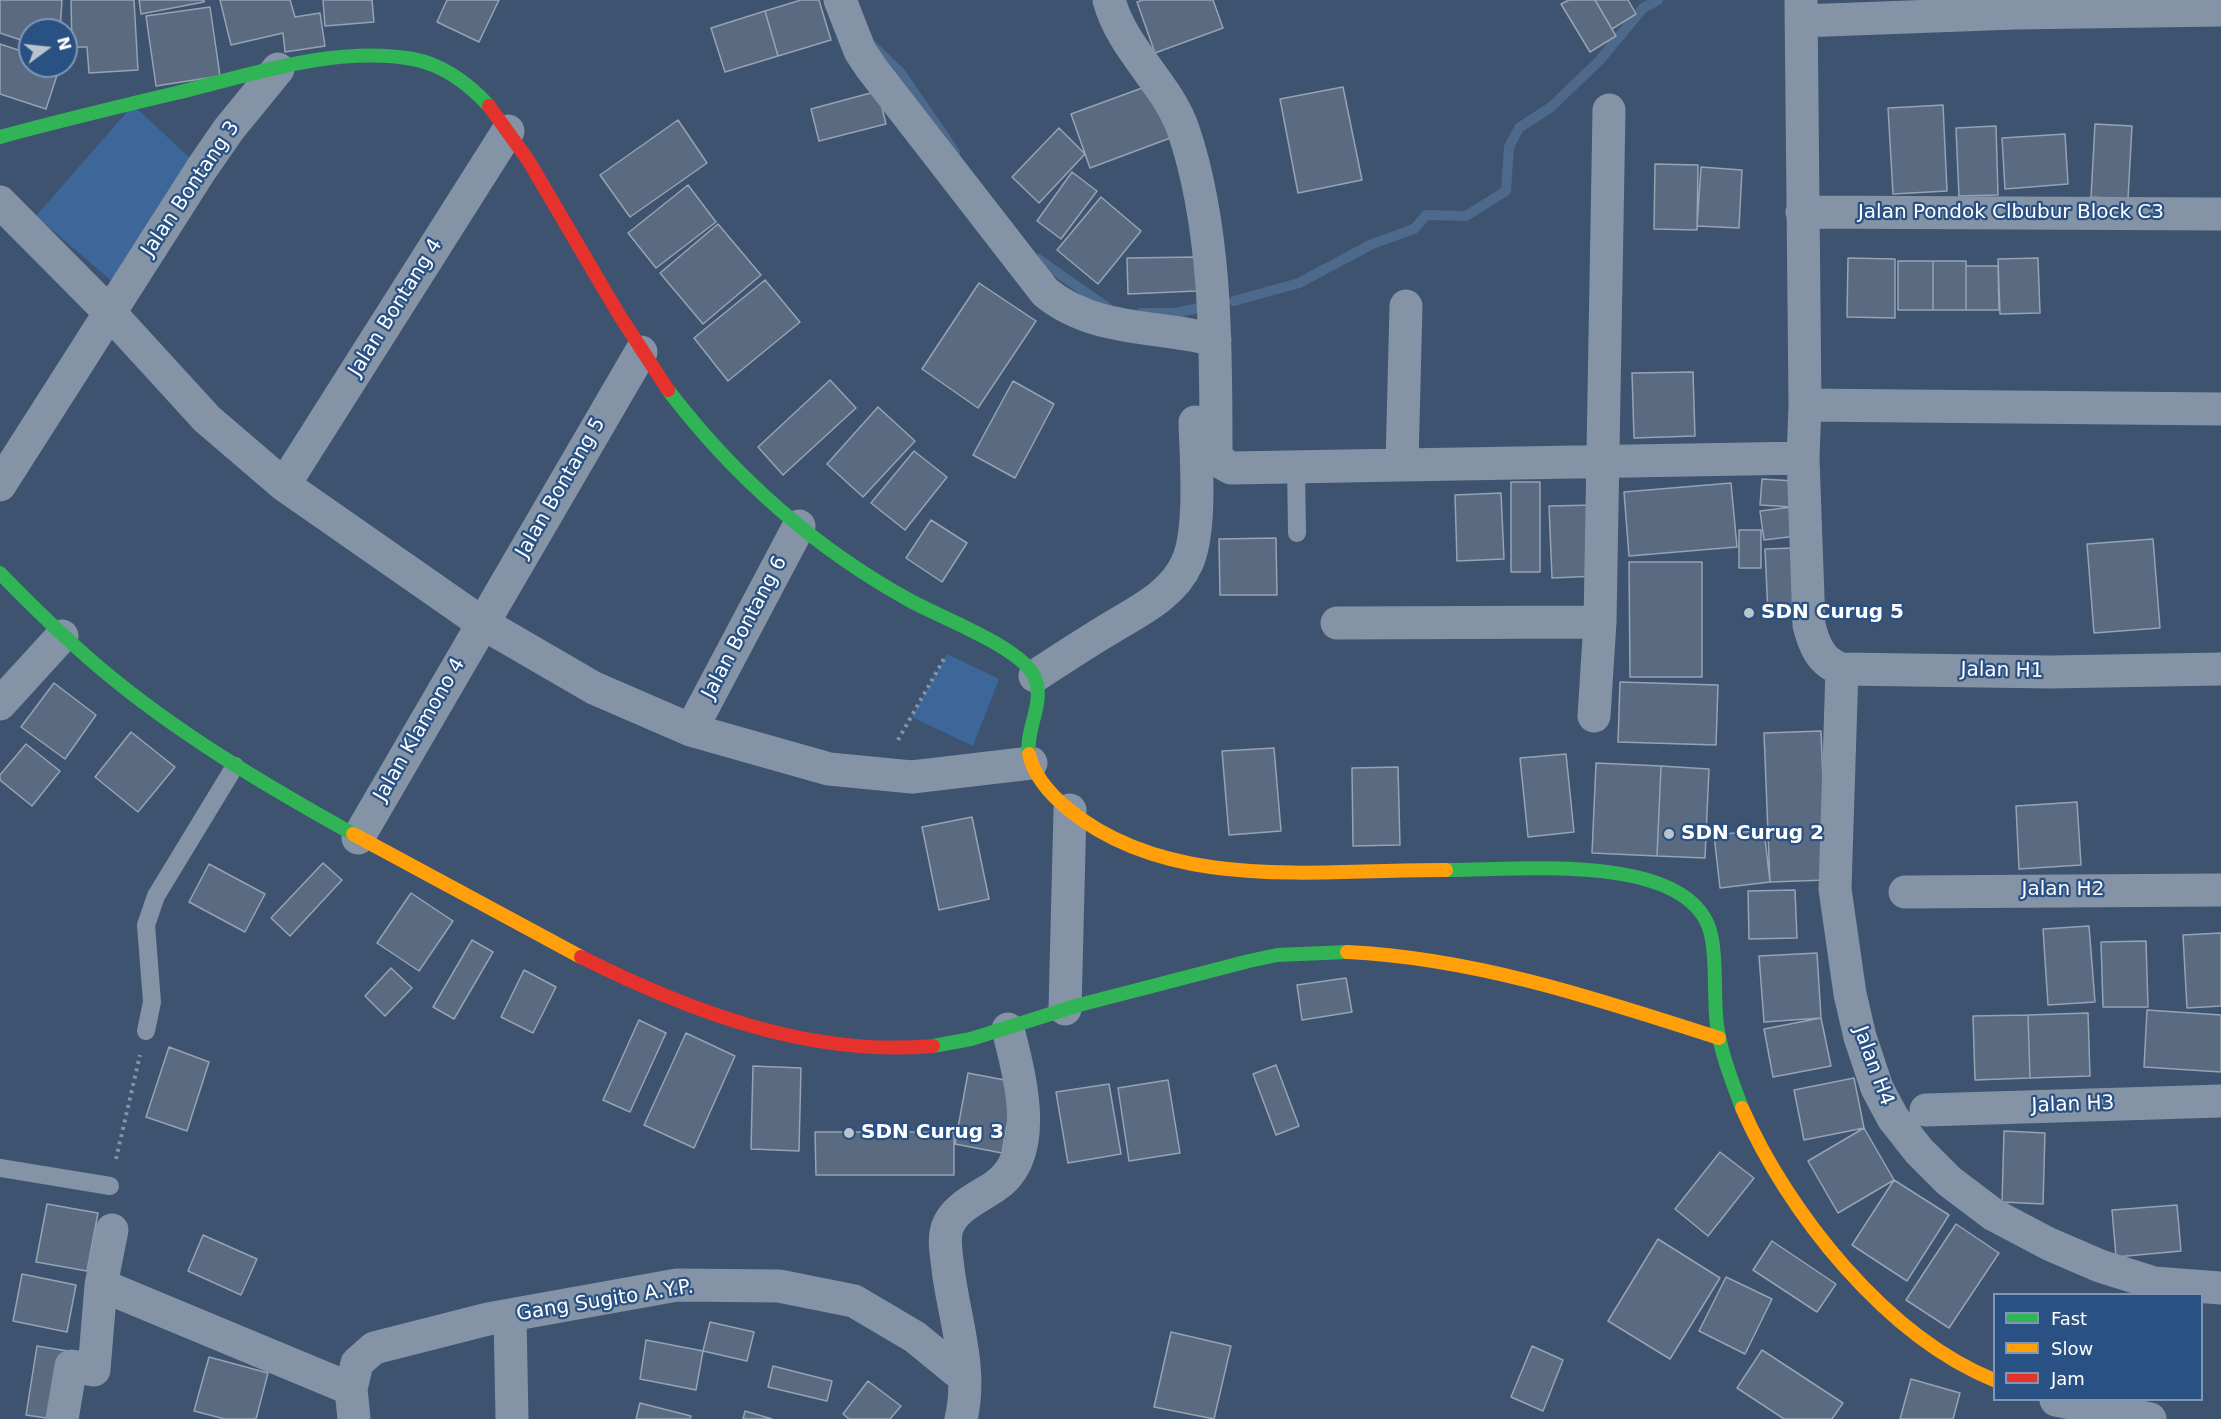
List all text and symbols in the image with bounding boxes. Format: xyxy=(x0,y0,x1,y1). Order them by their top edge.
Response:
north arrow xyxy=(18,18,78,78)
text: N xyxy=(53,35,75,53)
street label: Jalan Bontang 3 xyxy=(137,117,245,261)
street label: Jalan Pondok Clbubur Block C3 xyxy=(1858,201,2164,225)
street label: Jalan Bontang 4 xyxy=(344,235,448,381)
street label: Jalan Bontang 5 xyxy=(511,414,611,562)
street label: Jalan Bontang 6 xyxy=(697,553,793,703)
place label: SDN Curug 5 xyxy=(1761,601,1904,625)
marker: SDN Curug 5 xyxy=(1742,606,1756,620)
street label: Jalan Klamono 4 xyxy=(369,654,471,806)
street label: Jalan H1 xyxy=(1960,658,2044,684)
place label: SDN Curug 2 xyxy=(1681,822,1824,846)
marker: SDN Curug 2 xyxy=(1662,827,1676,841)
street label: Jalan H2 xyxy=(2022,878,2104,902)
street label: Jalan H4 xyxy=(1848,1023,1898,1109)
street label: Jalan H3 xyxy=(2031,1092,2115,1118)
place label: SDN Curug 3 xyxy=(861,1121,1004,1145)
marker: SDN Curug 3 xyxy=(842,1126,856,1140)
street label: Gang Sugito A.Y.P. xyxy=(515,1275,695,1327)
legend xyxy=(1993,1293,2203,1401)
text: Fast xyxy=(2051,1308,2087,1329)
text: Slow xyxy=(2051,1338,2093,1359)
text: Jam xyxy=(2051,1368,2085,1389)

